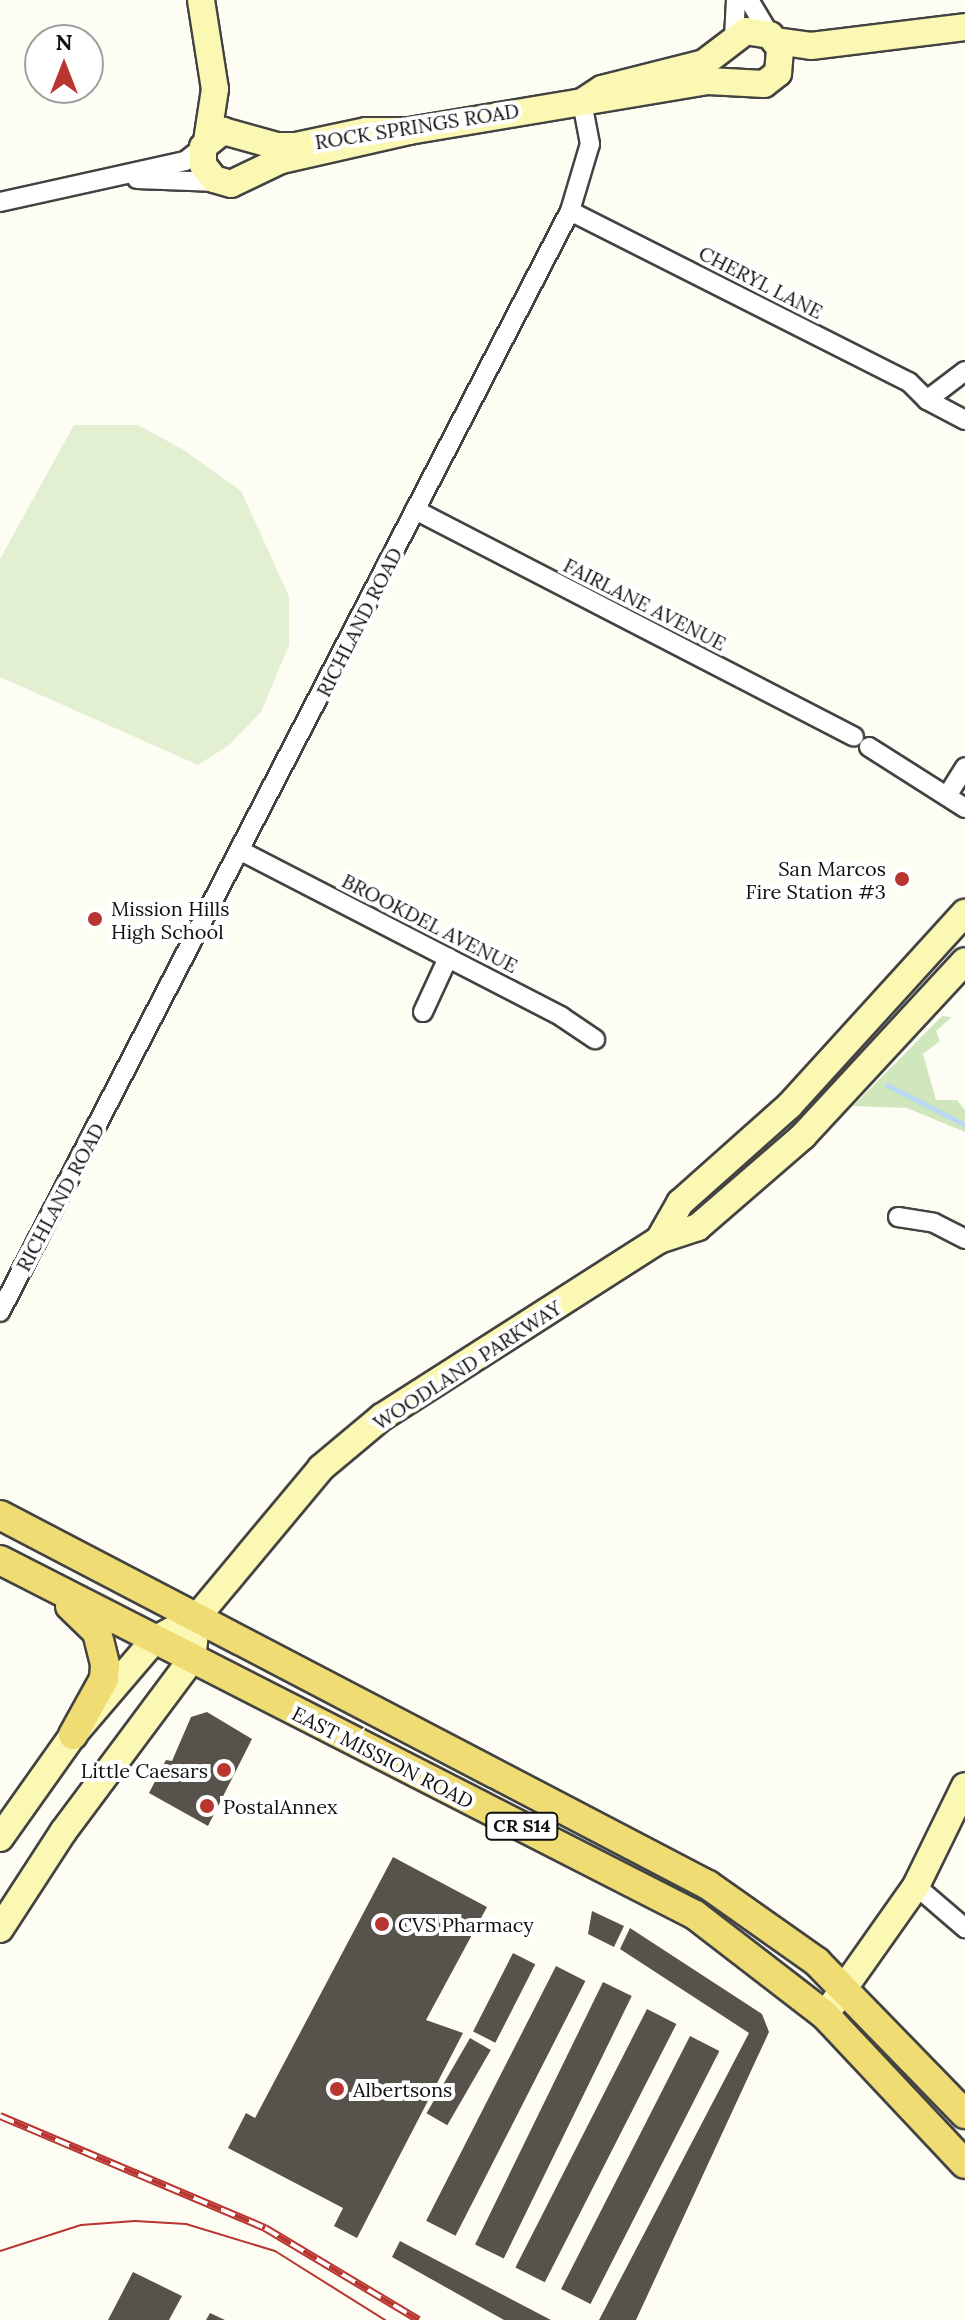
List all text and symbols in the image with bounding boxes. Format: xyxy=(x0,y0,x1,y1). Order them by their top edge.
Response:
north arrow xyxy=(24,24,104,104)
text: N xyxy=(55,28,73,56)
street label: ROCK SPRINGS ROAD xyxy=(313,98,521,154)
street label: CHERYL LANE xyxy=(695,240,827,324)
street label: RICHLAND ROAD xyxy=(311,543,407,701)
street label: FAIRLANE AVENUE xyxy=(560,553,730,655)
place label: San Marcos Fire Station #3 xyxy=(746,856,886,903)
street label: BROOKDEL AVENUE xyxy=(338,868,522,978)
marker: San Marcos Fire Station #3 xyxy=(893,870,911,888)
place label: Mission Hills High School xyxy=(111,896,229,943)
marker: Mission Hills High School xyxy=(86,910,104,928)
street label: RICHLAND ROAD xyxy=(11,1119,109,1275)
street label: WOODLAND PARKWAY xyxy=(368,1295,566,1435)
street label: EAST MISSION ROAD xyxy=(288,1701,478,1813)
place label: Little Caesars xyxy=(81,1758,208,1782)
marker: Little Caesars xyxy=(215,1761,233,1779)
place label: PostalAnnex xyxy=(223,1794,338,1818)
marker: PostalAnnex xyxy=(198,1797,216,1815)
road number: CR S14 xyxy=(484,1812,560,1840)
place label: CVS Pharmacy xyxy=(398,1912,534,1936)
marker: CVS Pharmacy xyxy=(373,1915,391,1933)
place label: Albertsons xyxy=(353,2077,452,2101)
marker: Albertsons xyxy=(328,2080,346,2098)

